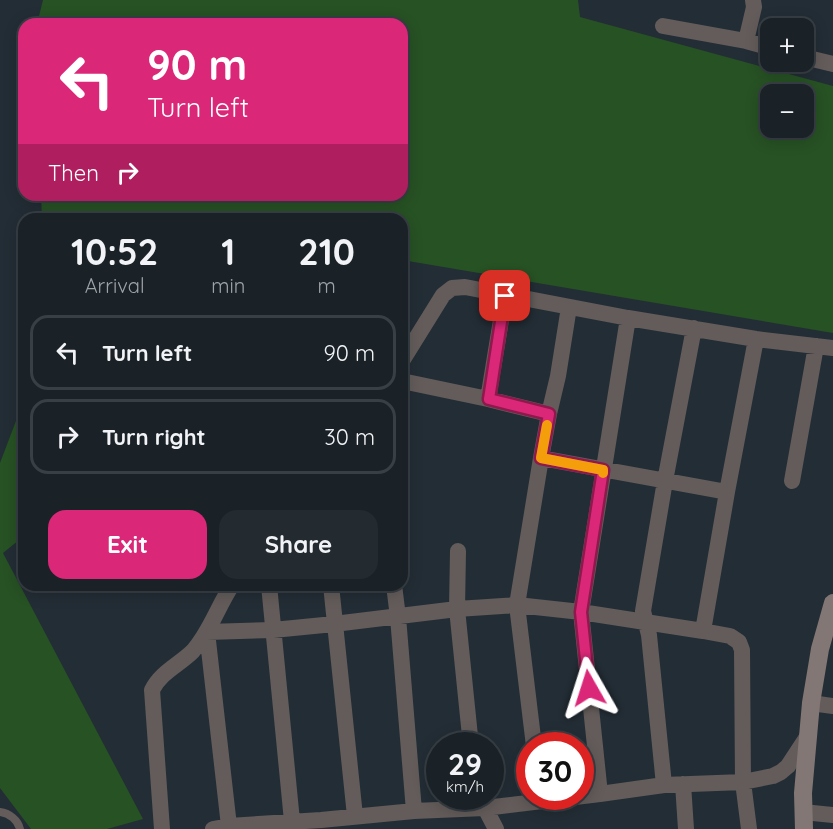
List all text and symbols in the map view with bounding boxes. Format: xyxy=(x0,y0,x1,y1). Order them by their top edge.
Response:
map controls xyxy=(760,18,814,138)
button: + xyxy=(760,18,814,72)
text: 90 m xyxy=(147,38,247,91)
icon: left xyxy=(48,42,126,120)
button: − xyxy=(760,84,814,138)
text: Turn left xyxy=(147,90,249,124)
icon: right xyxy=(111,156,144,189)
text: Then xyxy=(48,159,99,187)
text: 10:52 xyxy=(71,229,158,274)
text: 1 xyxy=(221,229,235,274)
text: 210 xyxy=(298,229,355,274)
pin xyxy=(479,270,530,321)
text: Arrival xyxy=(85,273,145,298)
text: min xyxy=(211,273,245,298)
text: m xyxy=(318,273,336,298)
icon: arrive xyxy=(488,279,521,312)
icon: left xyxy=(51,336,84,369)
text: Turn left xyxy=(102,339,192,367)
text: 90 m xyxy=(324,339,375,367)
icon: right xyxy=(51,420,84,453)
text: Turn right xyxy=(102,423,206,451)
text: 30 m xyxy=(324,423,375,451)
button: Exit xyxy=(48,510,207,579)
button: Share xyxy=(219,510,378,579)
position arrow xyxy=(557,656,621,720)
speed limit sign: 30 xyxy=(516,732,594,810)
text: 29 xyxy=(448,745,482,783)
text: km/h xyxy=(446,777,484,796)

